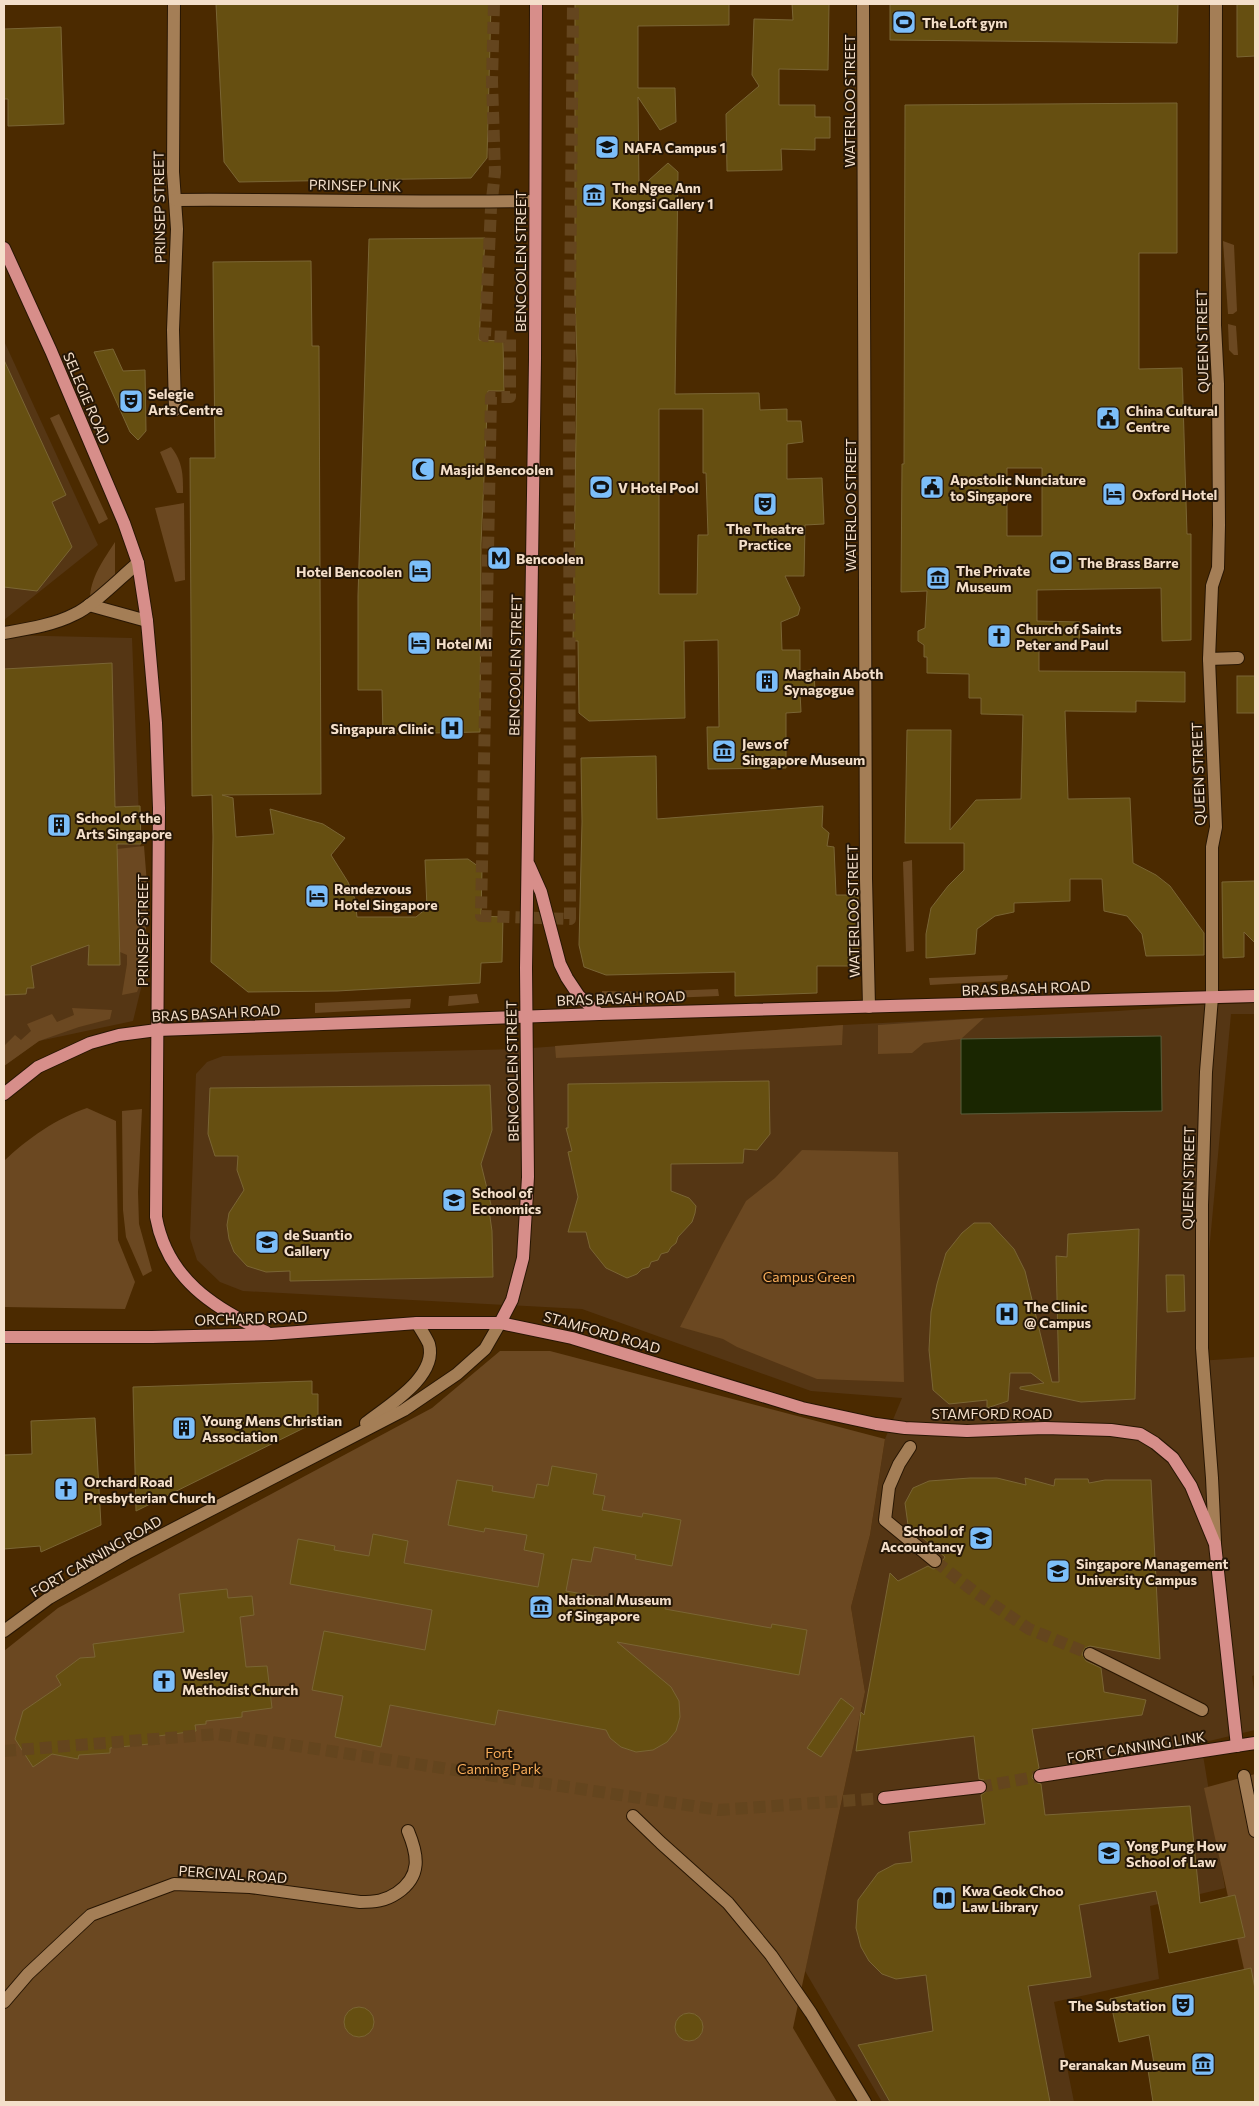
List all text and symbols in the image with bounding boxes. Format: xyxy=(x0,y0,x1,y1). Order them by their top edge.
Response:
sports icon: The Loft gym xyxy=(891,9,917,35)
place label: The Loft gym xyxy=(922,14,1008,31)
street label: WATERLOO STREET xyxy=(841,34,858,168)
school or university icon: NAFA Campus 1 xyxy=(594,134,620,160)
place label: NAFA Campus 1 xyxy=(624,139,726,156)
street label: PRINSEP STREET xyxy=(150,151,168,263)
street label: PRINSEP LINK xyxy=(309,176,401,194)
place label: The Ngee Ann Kongsi Gallery 1 xyxy=(612,179,714,212)
museum icon: The Ngee Ann Kongsi Gallery 1 xyxy=(581,182,607,208)
street label: BENCOOLEN STREET xyxy=(512,190,529,332)
street label: QUEEN STREET xyxy=(1193,289,1211,393)
street label: SELEGIE ROAD xyxy=(60,349,114,447)
place label: Selegie Arts Centre xyxy=(148,385,223,418)
theatre icon: Selegie Arts Centre xyxy=(118,388,144,414)
place label: China Cultural Centre xyxy=(1126,402,1218,435)
public building icon: China Cultural Centre xyxy=(1095,405,1121,431)
street label: WATERLOO STREET xyxy=(842,438,859,572)
mosque icon: Masjid Bencoolen xyxy=(410,456,436,482)
place label: Masjid Bencoolen xyxy=(440,461,553,478)
place label: Apostolic Nunciature to Singapore xyxy=(950,471,1086,504)
sports icon: V Hotel Pool xyxy=(588,474,614,500)
public building icon: Apostolic Nunciature to Singapore xyxy=(919,474,945,500)
place label: V Hotel Pool xyxy=(618,479,699,496)
hotel icon: Oxford Hotel xyxy=(1101,481,1127,507)
place label: Oxford Hotel xyxy=(1132,486,1217,503)
theatre icon: The Theatre Practice xyxy=(752,491,778,517)
place label: The Theatre Practice xyxy=(726,520,804,553)
metro station icon: Bencoolen xyxy=(486,545,512,571)
sports icon: The Brass Barre xyxy=(1048,549,1074,575)
place label: Bencoolen xyxy=(516,550,584,567)
place label: The Brass Barre xyxy=(1078,554,1179,571)
hotel icon: Hotel Bencoolen xyxy=(407,558,433,584)
place label: The Private Museum xyxy=(956,562,1030,595)
place label: Hotel Bencoolen xyxy=(296,563,402,580)
museum icon: The Private Museum xyxy=(925,565,951,591)
street label: BENCOOLEN STREET xyxy=(505,594,525,736)
place label: Church of Saints Peter and Paul xyxy=(1016,620,1122,653)
church icon: Church of Saints Peter and Paul xyxy=(986,623,1012,649)
hotel icon: Hotel Mi xyxy=(406,630,432,656)
place label: Hotel Mi xyxy=(436,635,492,652)
place label: Maghain Aboth Synagogue xyxy=(784,665,883,698)
building icon: Maghain Aboth Synagogue xyxy=(754,668,780,694)
hospital icon: Singapura Clinic xyxy=(439,715,465,741)
place label: Singapura Clinic xyxy=(331,720,434,737)
street label: QUEEN STREET xyxy=(1188,722,1208,826)
place label: Jews of Singapore Museum xyxy=(742,735,865,768)
museum icon: Jews of Singapore Museum xyxy=(711,738,737,764)
place label: School of the Arts Singapore xyxy=(76,809,172,842)
building icon: School of the Arts Singapore xyxy=(46,812,72,838)
street label: WATERLOO STREET xyxy=(843,844,863,978)
street label: PRINSEP STREET xyxy=(134,874,151,986)
place label: Rendezvous Hotel Singapore xyxy=(334,880,438,913)
hotel icon: Rendezvous Hotel Singapore xyxy=(304,883,330,909)
street label: BRAS BASAH ROAD xyxy=(961,977,1091,999)
street label: BRAS BASAH ROAD xyxy=(556,987,686,1009)
street label: BENCOOLEN STREET xyxy=(502,1000,522,1142)
street label: BRAS BASAH ROAD xyxy=(151,1001,281,1025)
street label: QUEEN STREET xyxy=(1179,1126,1197,1230)
place label: School of Economics xyxy=(472,1184,542,1217)
school or university icon: School of Economics xyxy=(441,1187,467,1213)
place label: de Suantio Gallery xyxy=(284,1226,352,1259)
school or university icon: de Suantio Gallery xyxy=(254,1229,280,1255)
park label: Campus Green xyxy=(763,1268,855,1285)
place label: The Clinic @ Campus xyxy=(1024,1298,1092,1331)
hospital icon: The Clinic @ Campus xyxy=(994,1301,1020,1327)
street label: STAMFORD ROAD xyxy=(542,1307,662,1357)
street label: ORCHARD ROAD xyxy=(194,1308,308,1328)
street label: STAMFORD ROAD xyxy=(932,1405,1052,1422)
place label: Young Mens Christian Association xyxy=(202,1412,342,1445)
building icon: Young Mens Christian Association xyxy=(171,1415,197,1441)
place label: Orchard Road Presbyterian Church xyxy=(84,1473,216,1506)
church icon: Orchard Road Presbyterian Church xyxy=(53,1476,79,1502)
street label: FORT CANNING ROAD xyxy=(28,1512,164,1600)
place label: School of Accountancy xyxy=(880,1522,964,1555)
school or university icon: School of Accountancy xyxy=(968,1525,994,1551)
place label: Singapore Management University Campus xyxy=(1076,1555,1229,1588)
school or university icon: Singapore Management University Campus xyxy=(1045,1558,1071,1584)
place label: National Museum of Singapore xyxy=(558,1591,672,1624)
museum icon: National Museum of Singapore xyxy=(528,1594,554,1620)
place label: Wesley Methodist Church xyxy=(182,1665,298,1698)
church icon: Wesley Methodist Church xyxy=(151,1668,177,1694)
street label: FORT CANNING LINK xyxy=(1066,1728,1206,1766)
park label: Fort Canning Park xyxy=(457,1744,541,1777)
place label: Yong Pung How School of Law xyxy=(1126,1837,1227,1870)
school or university icon: Yong Pung How School of Law xyxy=(1096,1840,1122,1866)
street label: PERCIVAL ROAD xyxy=(178,1862,288,1886)
place label: Kwa Geok Choo Law Library xyxy=(962,1882,1064,1915)
library icon: Kwa Geok Choo Law Library xyxy=(931,1885,957,1911)
theatre icon: The Substation xyxy=(1170,1992,1196,2018)
place label: The Substation xyxy=(1068,1997,1166,2014)
museum icon: Peranakan Museum xyxy=(1190,2051,1216,2077)
place label: Peranakan Museum xyxy=(1060,2056,1186,2073)

